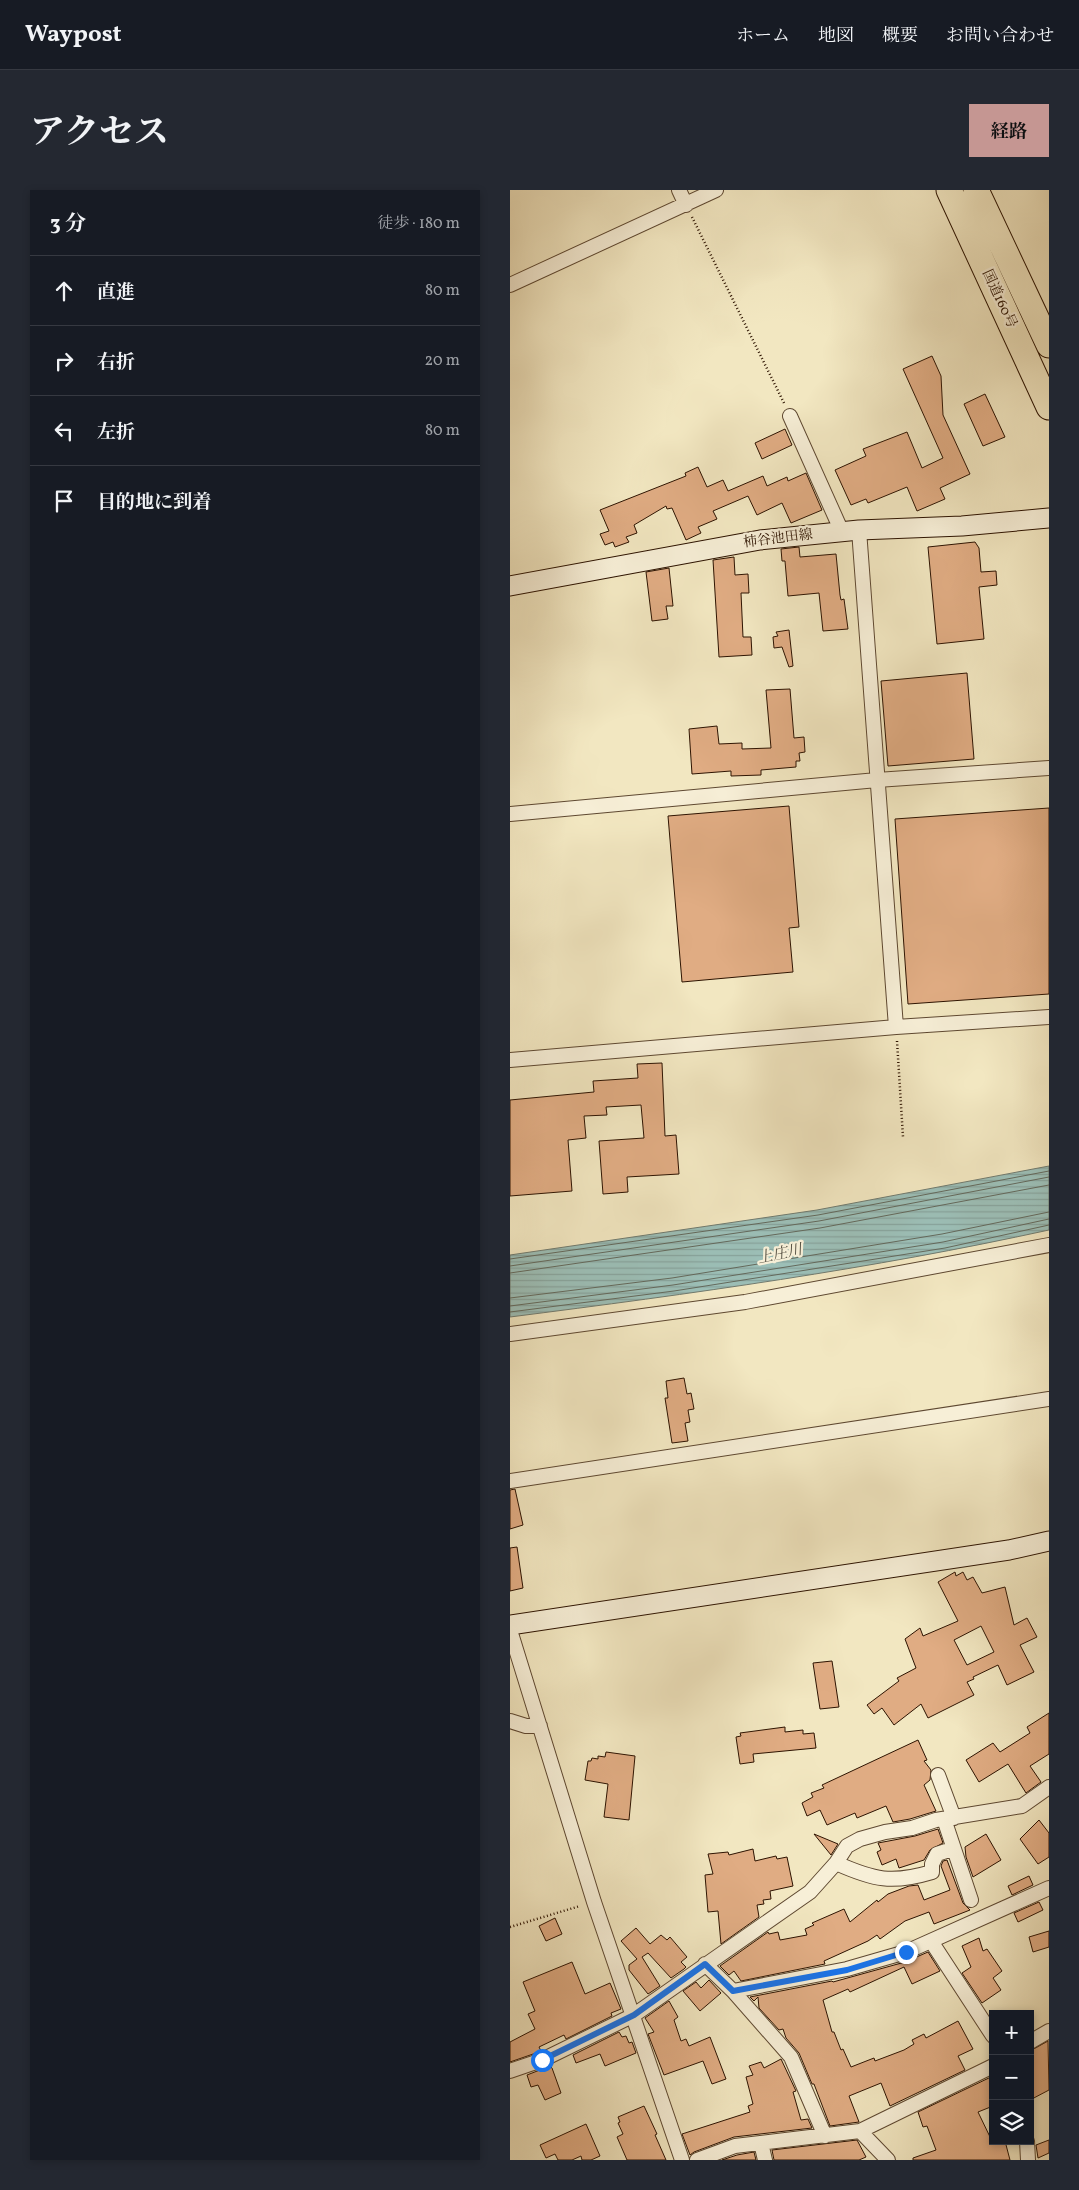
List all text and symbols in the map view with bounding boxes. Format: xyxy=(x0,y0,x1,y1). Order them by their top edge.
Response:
text: Waypost xyxy=(25,18,122,52)
text: ホーム xyxy=(736,24,790,49)
text: 地図 xyxy=(818,24,854,49)
text: 概要 xyxy=(882,24,918,49)
text: お問い合わせ xyxy=(946,24,1054,49)
button: 経路 xyxy=(969,104,1049,157)
text: アクセス xyxy=(30,110,169,158)
text: 3 分 xyxy=(50,210,86,239)
text: 徒歩 · 180 m xyxy=(377,213,460,235)
street label: 国道160号 xyxy=(977,266,1021,332)
icon: ahead xyxy=(50,277,78,305)
text: 直進 xyxy=(97,280,135,306)
text: 80 m xyxy=(425,280,460,302)
icon: right xyxy=(50,347,78,375)
text: 右折 xyxy=(97,350,135,376)
text: 20 m xyxy=(425,350,460,372)
icon: left xyxy=(50,417,78,445)
text: 左折 xyxy=(97,420,135,446)
text: 80 m xyxy=(425,420,460,442)
icon: arrive xyxy=(50,487,78,515)
text: 目的地に到着 xyxy=(97,490,211,516)
street label: 柿谷池田線 xyxy=(742,525,814,553)
water label: 上庄川 xyxy=(756,1240,806,1270)
route end xyxy=(895,1941,918,1964)
map controls xyxy=(989,2010,1034,2145)
button: + xyxy=(989,2010,1034,2055)
route start xyxy=(531,2049,554,2072)
button: − xyxy=(989,2055,1034,2100)
button: layers xyxy=(989,2100,1034,2145)

